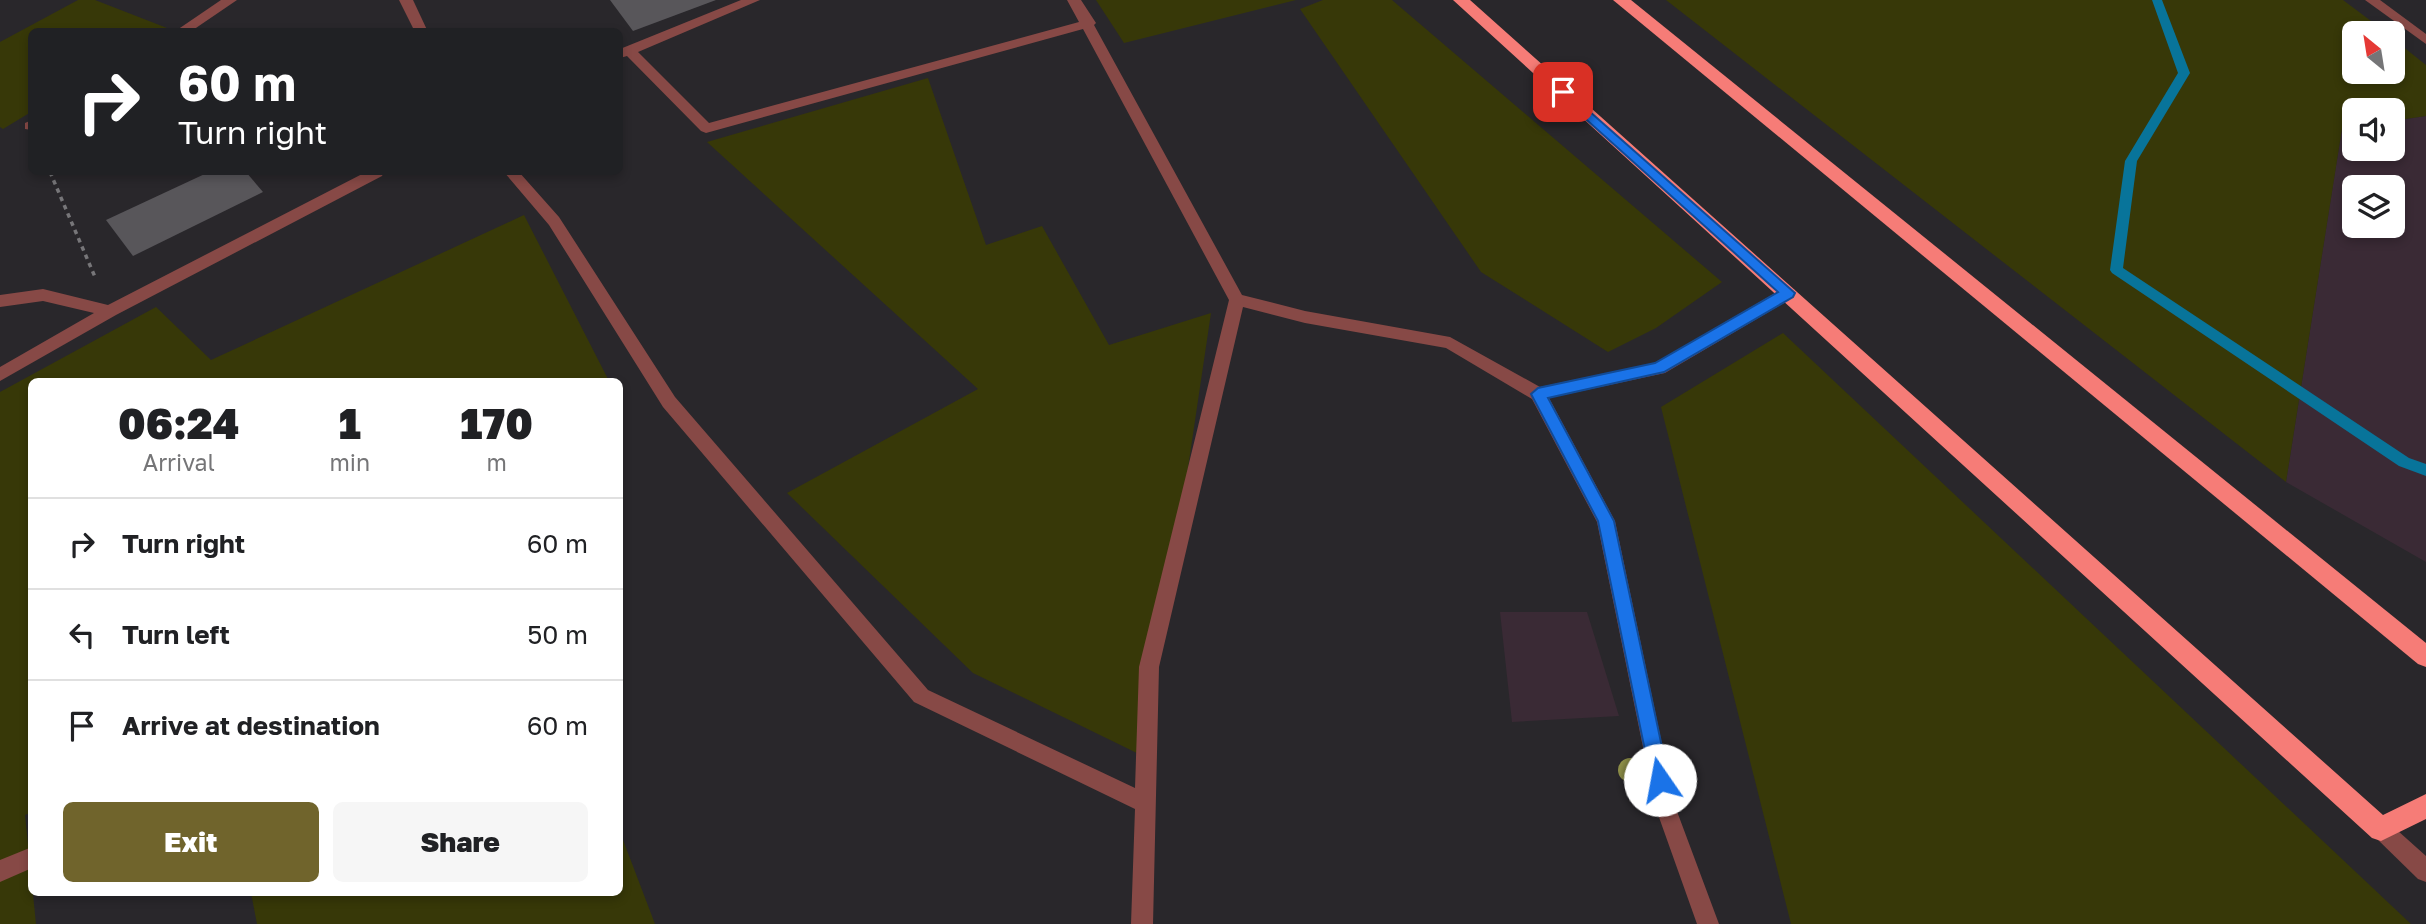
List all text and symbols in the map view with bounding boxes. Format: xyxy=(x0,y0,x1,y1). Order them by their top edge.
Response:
north arrow xyxy=(2342,21,2404,84)
map controls xyxy=(2342,21,2405,238)
text: 60 m xyxy=(178,53,296,112)
icon: right xyxy=(63,56,154,147)
pin xyxy=(1533,62,1593,122)
icon: arrive xyxy=(1544,73,1582,111)
button: sound xyxy=(2342,98,2405,161)
text: Turn right xyxy=(178,113,327,151)
button: layers xyxy=(2342,175,2405,238)
text: 06:24 xyxy=(118,398,240,448)
text: 1 xyxy=(339,398,361,448)
text: 170 xyxy=(460,398,533,448)
text: Arrival xyxy=(143,448,215,476)
text: min xyxy=(330,448,370,476)
text: m xyxy=(486,448,507,476)
icon: right xyxy=(63,525,101,563)
text: Turn right xyxy=(122,528,245,559)
text: 60 m xyxy=(527,528,588,559)
icon: left xyxy=(63,616,101,654)
text: Turn left xyxy=(122,619,230,650)
text: 50 m xyxy=(527,619,588,650)
icon: arrive xyxy=(63,707,101,745)
text: Arrive at destination xyxy=(122,710,380,741)
text: 60 m xyxy=(527,710,588,741)
position arrow xyxy=(1623,743,1697,817)
button: Exit xyxy=(63,802,319,882)
button: Share xyxy=(333,802,588,882)

